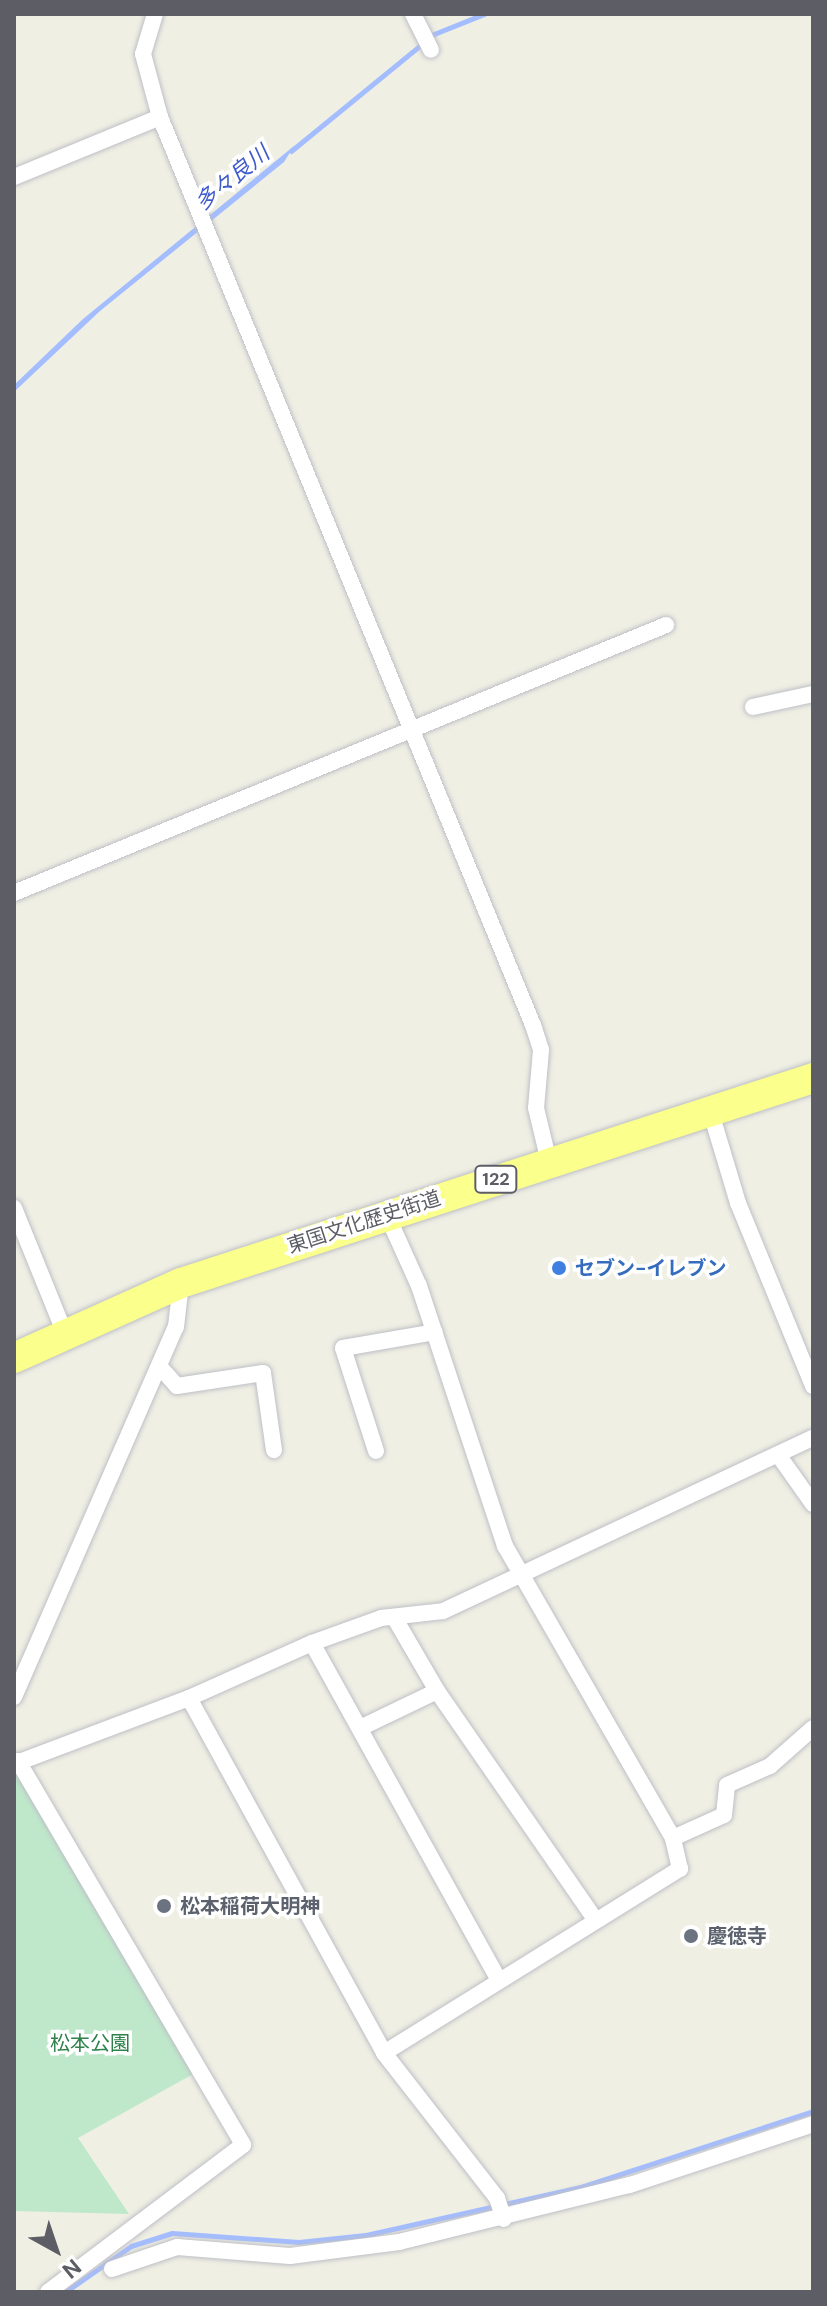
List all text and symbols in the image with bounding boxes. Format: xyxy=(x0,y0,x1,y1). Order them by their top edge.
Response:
water label: 多々良川 xyxy=(189,140,275,216)
road number: 122 xyxy=(474,1165,518,1193)
street label: 東国文化歴史街道 xyxy=(284,1186,444,1258)
place label: セブン-イレブン xyxy=(575,1256,727,1280)
marker: セブン-イレブン xyxy=(550,1259,568,1277)
place label: 松本稲荷大明神 xyxy=(180,1894,320,1918)
marker: 松本稲荷大明神 xyxy=(155,1897,173,1915)
place label: 慶徳寺 xyxy=(707,1924,767,1948)
marker: 慶徳寺 xyxy=(682,1927,700,1945)
park label: 松本公園 xyxy=(50,2031,130,2055)
north arrow xyxy=(16,2210,96,2290)
text: N xyxy=(56,2252,87,2285)

